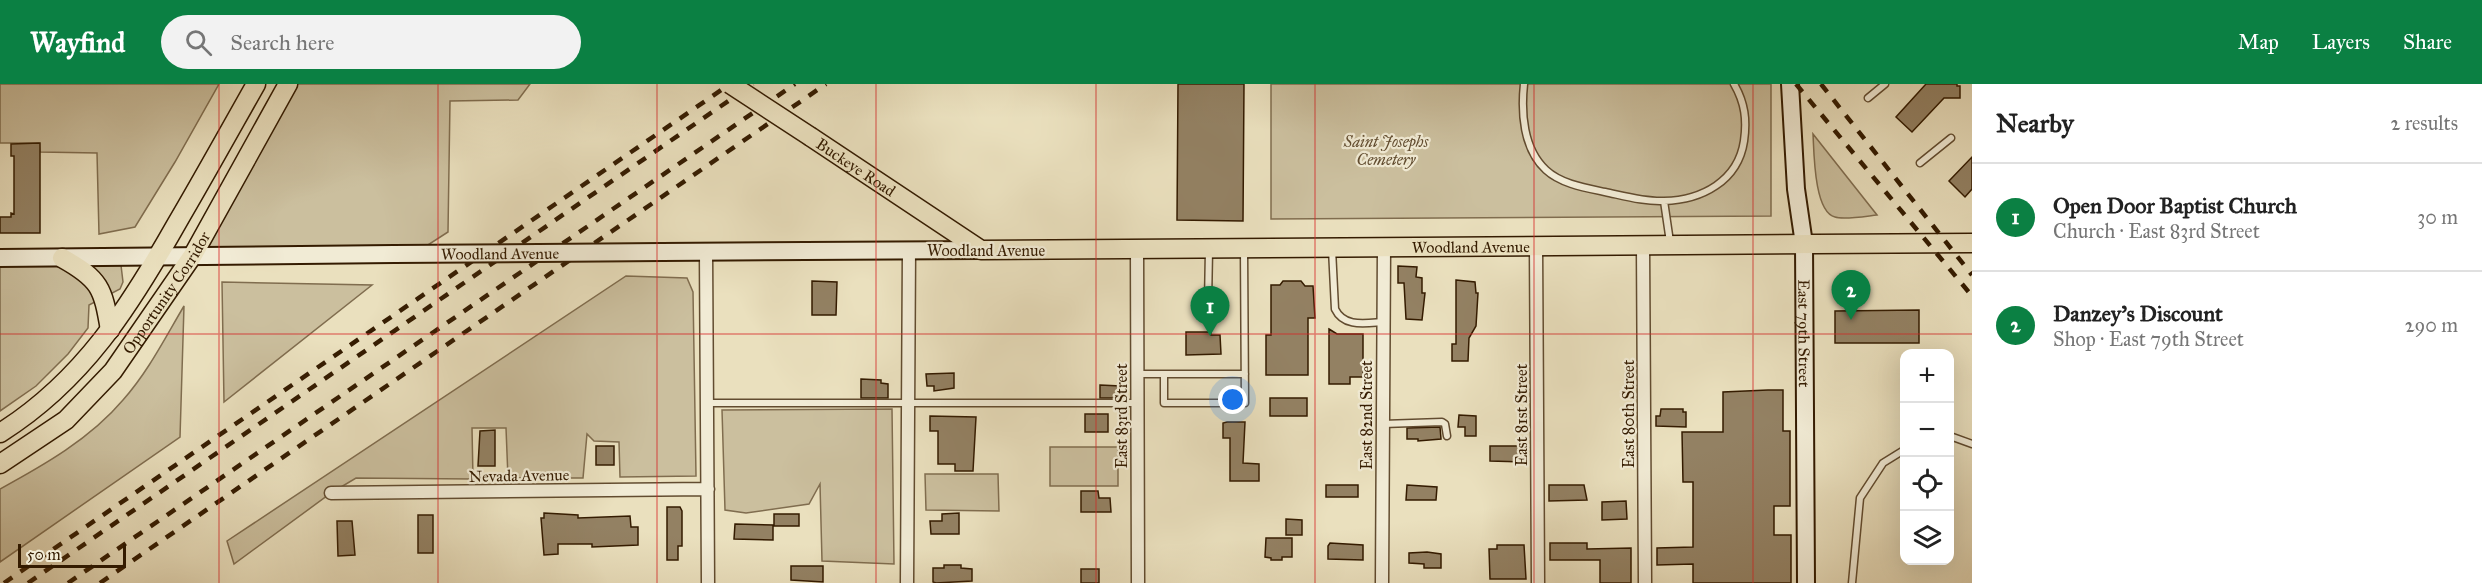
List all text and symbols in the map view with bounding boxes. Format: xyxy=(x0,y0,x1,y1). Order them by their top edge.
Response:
search box xyxy=(161,15,581,69)
text: Wayfind xyxy=(30,25,125,60)
icon: search xyxy=(182,26,215,59)
text: Search here xyxy=(230,29,334,56)
text: Map xyxy=(2238,29,2279,55)
text: Layers xyxy=(2312,29,2370,55)
text: Share xyxy=(2403,29,2452,55)
text: Nearby xyxy=(1996,107,2074,139)
text: 2 results xyxy=(2390,111,2458,135)
park label: Saint Josephs Cemetery xyxy=(1343,132,1429,169)
street label: Buckeye Road xyxy=(812,134,899,200)
text: Open Door Baptist Church xyxy=(2053,192,2297,219)
text: 1 xyxy=(2012,205,2019,229)
text: 30 m xyxy=(2417,205,2458,229)
text: Church · East 83rd Street xyxy=(2053,219,2260,243)
street label: Opportunity Corridor xyxy=(119,228,214,358)
street label: Woodland Avenue xyxy=(1412,237,1530,257)
street label: Woodland Avenue xyxy=(927,241,1045,260)
street label: Woodland Avenue xyxy=(441,244,560,264)
pin: 2 xyxy=(1832,270,1870,320)
street label: East 79th Street xyxy=(1794,279,1814,388)
pin: 1 xyxy=(1190,286,1230,336)
text: Danzey's Discount xyxy=(2053,300,2223,327)
text: 2 xyxy=(2011,313,2020,337)
text: 290 m xyxy=(2405,313,2458,337)
text: Shop · East 79th Street xyxy=(2053,327,2244,351)
map controls xyxy=(1900,349,1954,565)
button: + xyxy=(1900,349,1954,403)
street label: East 80th Street xyxy=(1619,359,1638,468)
street label: East 82nd Street xyxy=(1357,360,1376,470)
street label: East 83rd Street xyxy=(1112,363,1131,469)
street label: East 81st Street xyxy=(1512,363,1531,466)
your location xyxy=(1218,385,1247,414)
button: − xyxy=(1900,403,1954,457)
button: locate xyxy=(1900,457,1954,511)
street label: Nevada Avenue xyxy=(469,465,570,486)
button: layers xyxy=(1900,511,1954,565)
scale bar xyxy=(18,541,126,568)
text: 50 m xyxy=(27,545,61,564)

